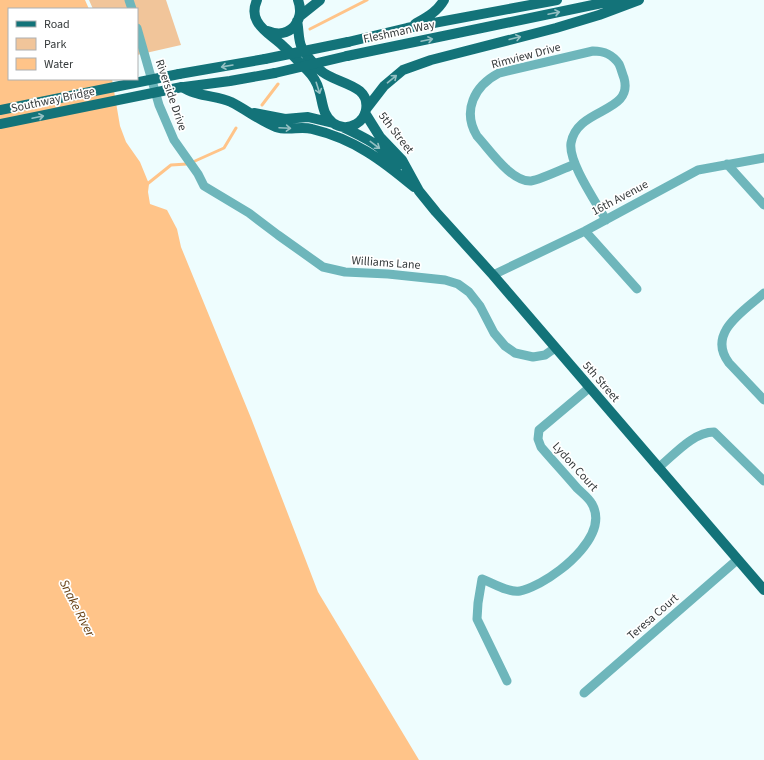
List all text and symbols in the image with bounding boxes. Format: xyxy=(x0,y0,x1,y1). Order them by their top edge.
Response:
legend xyxy=(8,8,138,80)
one-way arrow xyxy=(547,9,560,17)
text: Road xyxy=(44,16,70,33)
street label: Fleshman Way xyxy=(362,16,437,48)
one-way arrow xyxy=(508,34,521,42)
one-way arrow xyxy=(420,35,433,43)
text: Park xyxy=(44,36,66,53)
street label: Rimview Drive xyxy=(489,39,563,73)
text: Water xyxy=(44,56,74,73)
street label: Riverside Drive xyxy=(151,57,191,133)
one-way arrow xyxy=(221,62,234,70)
one-way arrow xyxy=(387,74,398,83)
one-way arrow xyxy=(315,82,322,95)
street label: Southway Bridge xyxy=(10,83,97,117)
street label: 5th Street xyxy=(374,108,418,158)
one-way arrow xyxy=(31,112,44,120)
one-way arrow xyxy=(278,124,291,131)
one-way arrow xyxy=(370,141,381,149)
street label: 16th Avenue xyxy=(589,176,651,220)
street label: Williams Lane xyxy=(351,252,421,274)
street label: 5th Street xyxy=(579,358,623,406)
street label: Lydon Court xyxy=(548,439,602,495)
water label: Snake River xyxy=(55,576,99,640)
street label: Teresa Court xyxy=(624,590,682,644)

